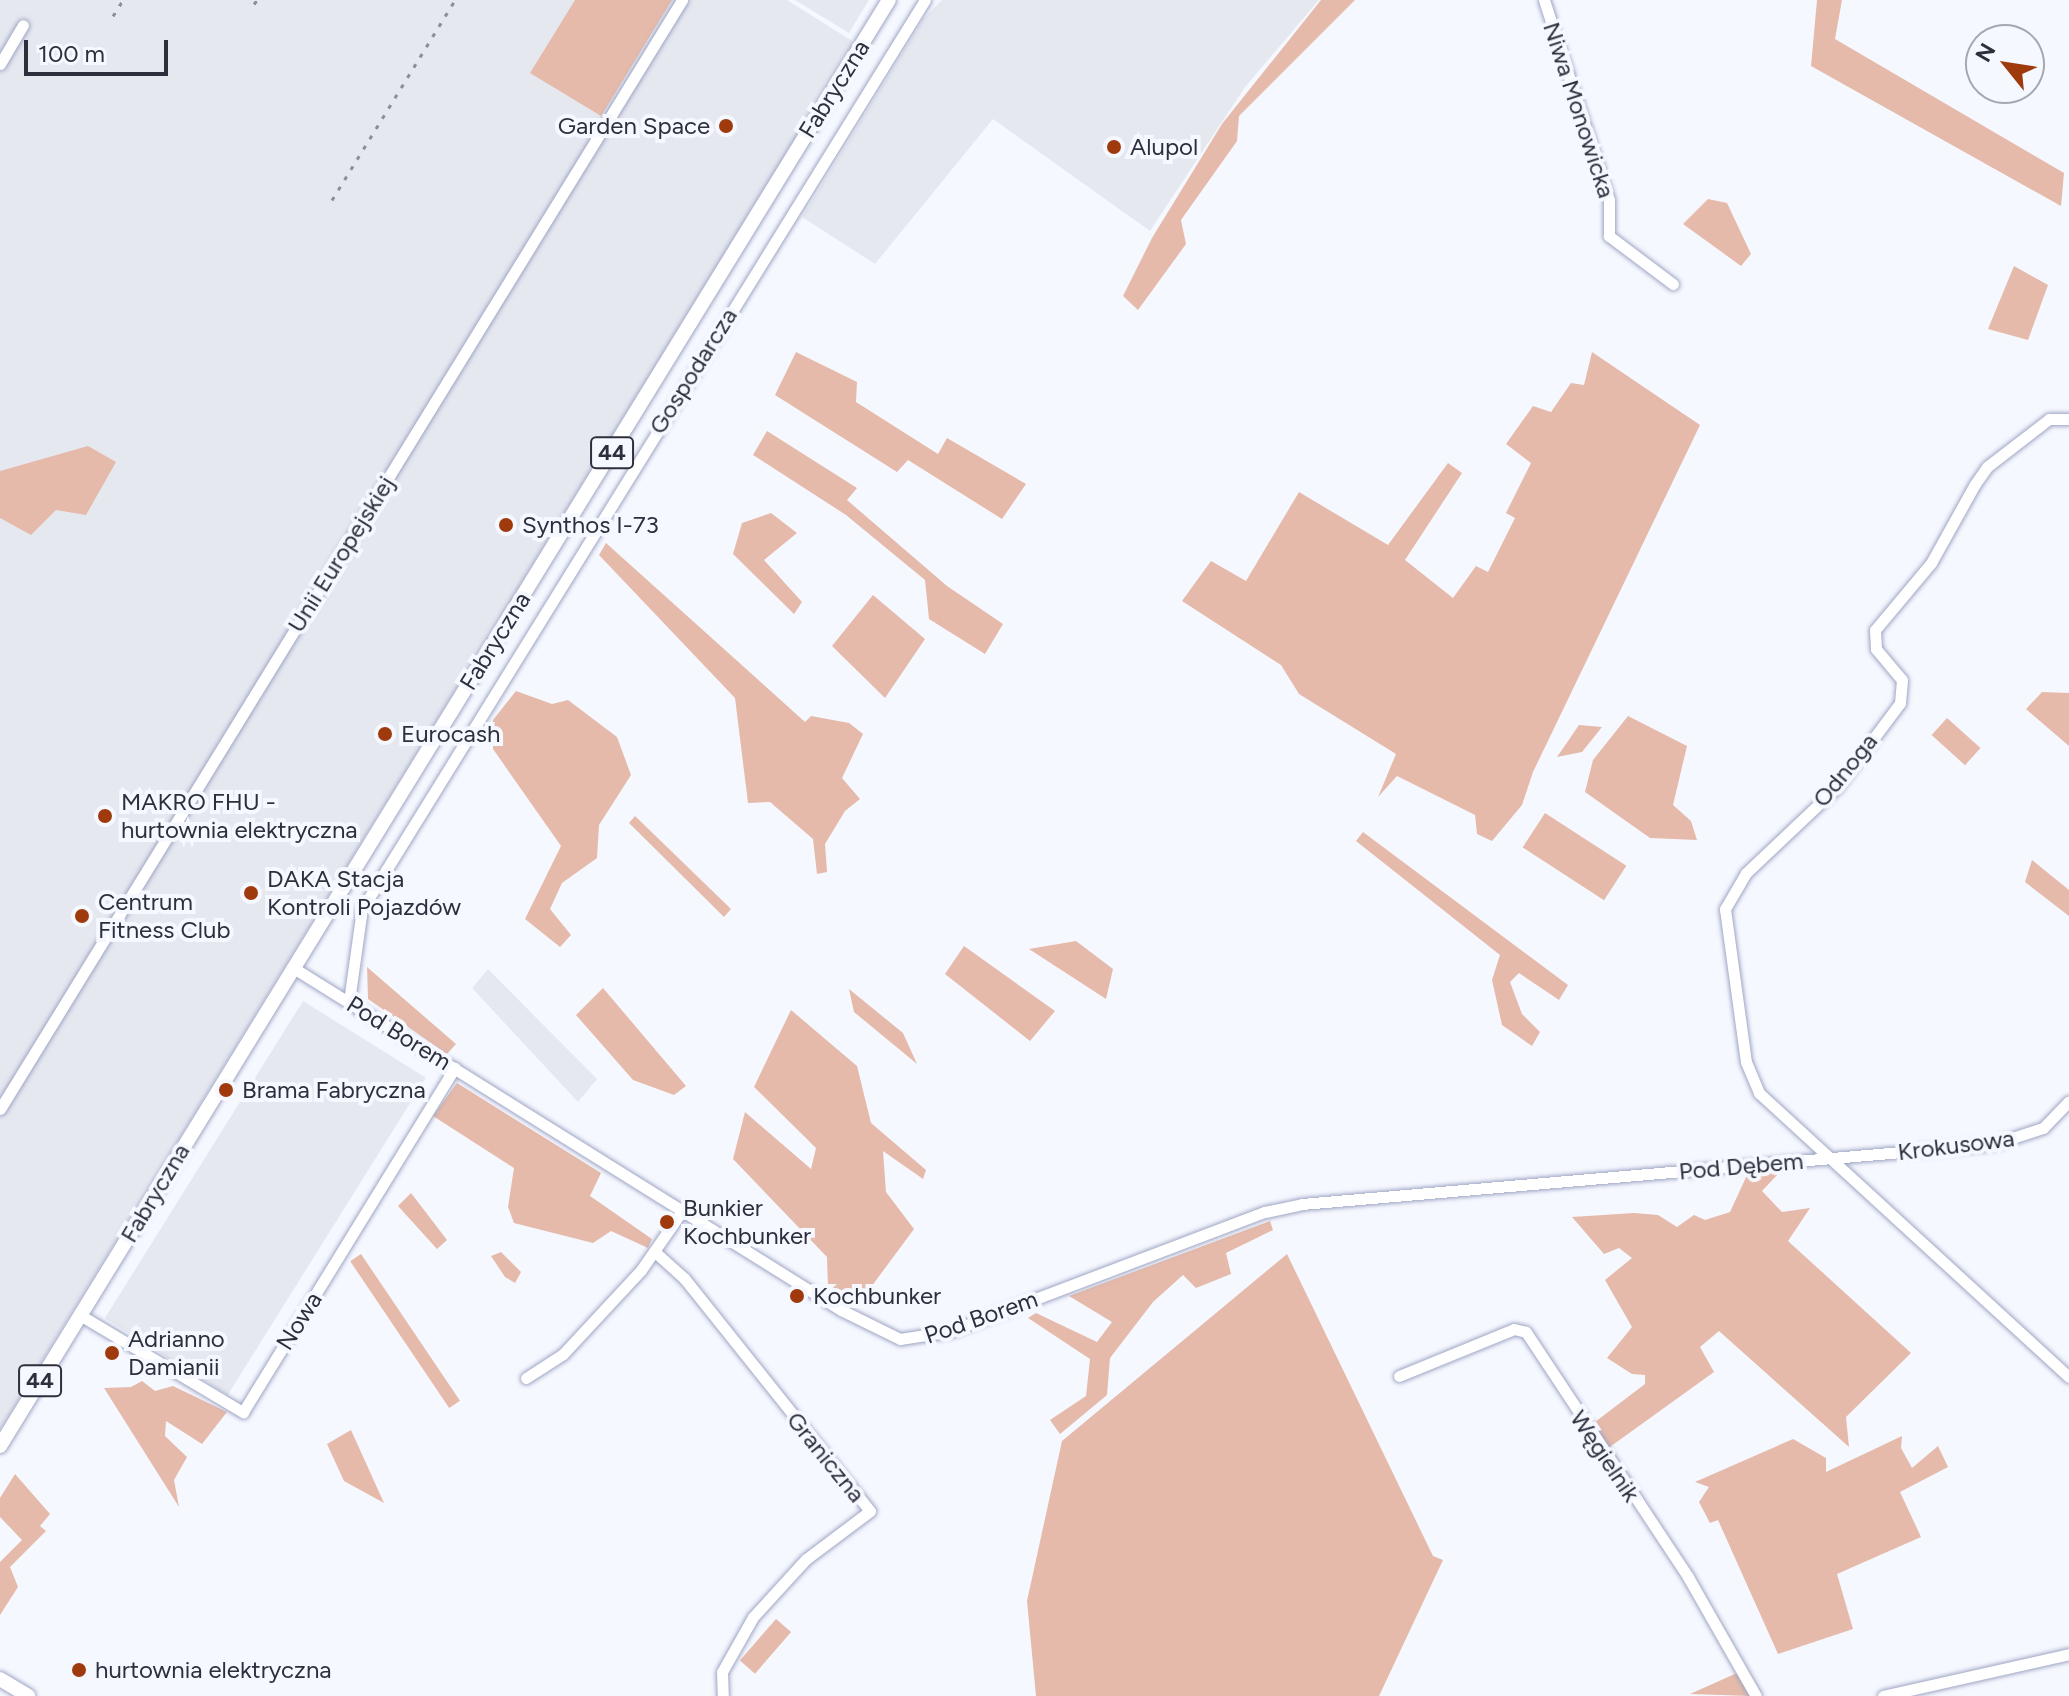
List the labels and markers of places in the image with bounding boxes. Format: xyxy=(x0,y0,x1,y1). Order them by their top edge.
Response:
place label: Garden Space xyxy=(558,112,710,140)
marker: Garden Space xyxy=(717,117,735,135)
place label: Alupol xyxy=(1130,133,1198,161)
marker: Alupol xyxy=(1105,138,1123,156)
place label: Synthos I-73 xyxy=(522,511,659,539)
marker: Synthos I-73 xyxy=(497,516,515,534)
place label: Eurocash xyxy=(401,720,500,748)
marker: Eurocash xyxy=(376,725,394,743)
place label: MAKRO FHU - hurtownia elektryczna xyxy=(121,788,358,844)
marker: MAKRO FHU - hurtownia elektryczna xyxy=(96,807,114,825)
place label: DAKA Stacja Kontroli Pojazdów xyxy=(267,865,461,921)
marker: DAKA Stacja Kontroli Pojazdów xyxy=(242,884,260,902)
place label: Centrum Fitness Club xyxy=(98,888,230,944)
marker: Centrum Fitness Club xyxy=(73,907,91,925)
place label: Brama Fabryczna xyxy=(242,1076,426,1104)
marker: Brama Fabryczna xyxy=(217,1081,235,1099)
place label: Bunkier Kochbunker xyxy=(683,1194,811,1250)
marker: Bunkier Kochbunker xyxy=(658,1213,676,1231)
place label: Kochbunker xyxy=(813,1282,941,1310)
marker: Kochbunker xyxy=(788,1287,806,1305)
place label: Adrianno Damianii xyxy=(128,1325,225,1381)
marker: Adrianno Damianii xyxy=(103,1344,121,1362)
place label: hurtownia elektryczna xyxy=(95,1656,332,1684)
marker: hurtownia elektryczna xyxy=(70,1661,88,1679)

